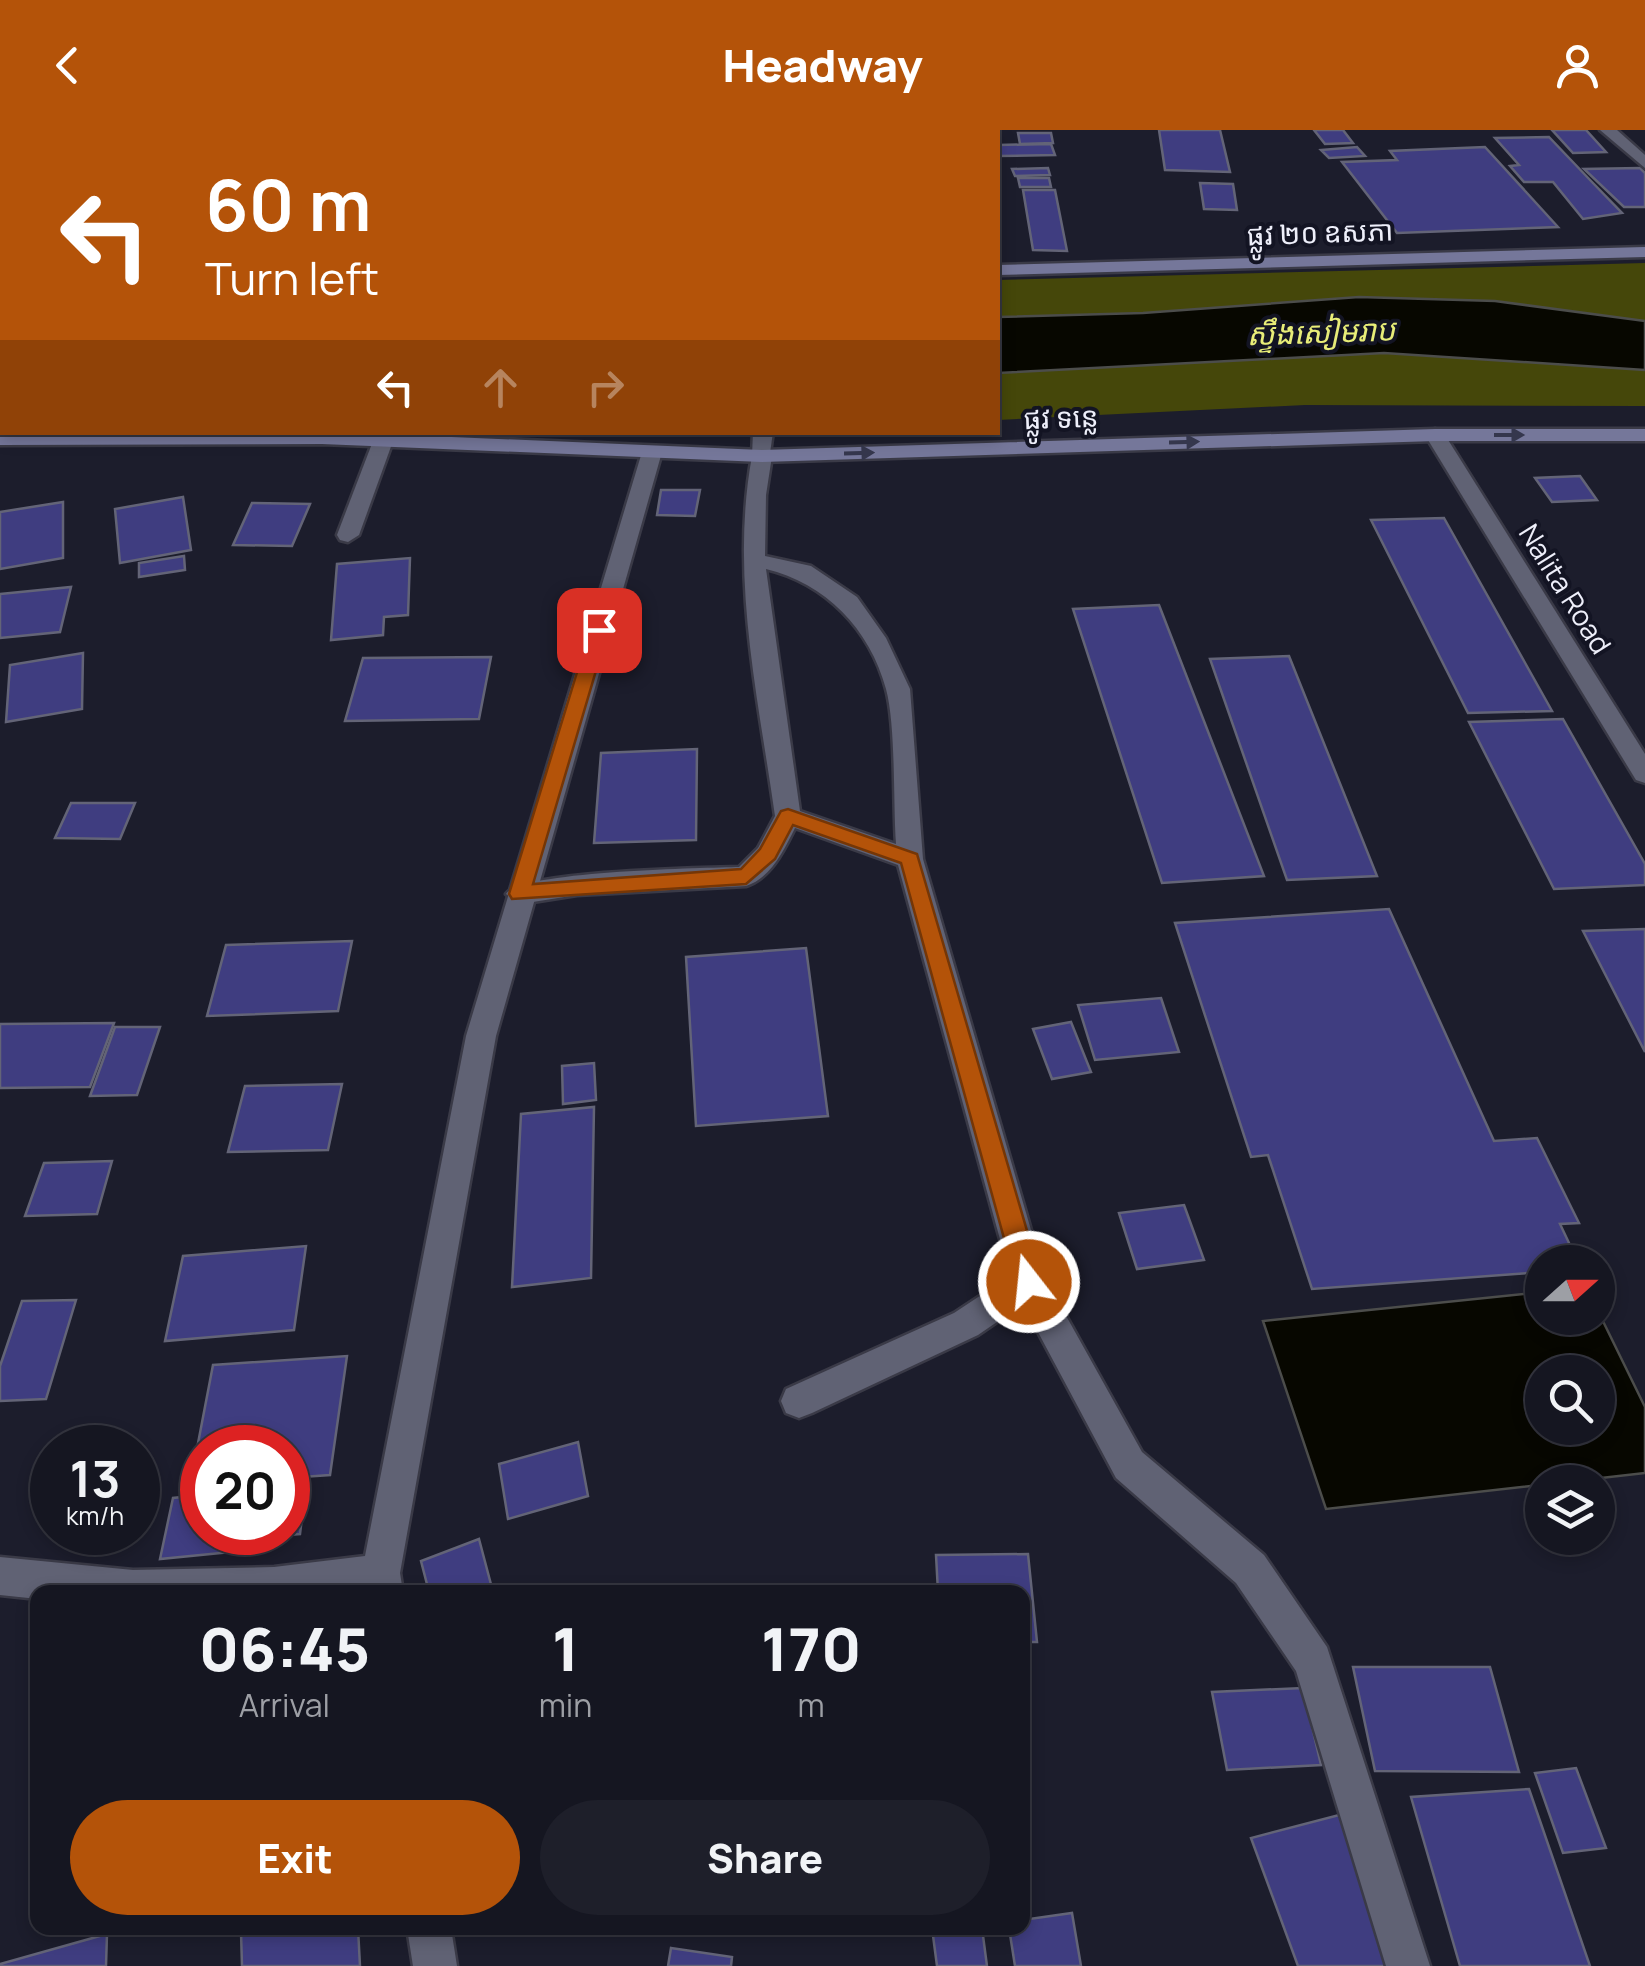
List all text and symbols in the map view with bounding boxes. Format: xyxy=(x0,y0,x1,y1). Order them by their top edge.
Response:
text: Headway xyxy=(722,34,923,96)
icon: back xyxy=(40,38,95,93)
icon: person xyxy=(1550,38,1605,93)
text: 60 m xyxy=(205,156,372,252)
icon: left xyxy=(40,170,170,300)
street label: ផ្លូវ ២០ ឧសភា xyxy=(1246,210,1394,261)
text: Turn left xyxy=(205,247,379,309)
water label: ស្ទឹងសៀមរាប xyxy=(1246,308,1399,355)
icon: left xyxy=(368,360,423,415)
icon: ahead xyxy=(473,360,528,415)
icon: right xyxy=(578,360,633,415)
street label: ផ្លូវ ទន្លេ xyxy=(1023,397,1099,445)
one-way arrow xyxy=(1493,427,1525,443)
one-way arrow xyxy=(1168,434,1200,450)
one-way arrow xyxy=(844,444,876,460)
street label: Nalita Road xyxy=(1511,516,1621,661)
pin xyxy=(557,588,642,673)
icon: arrive xyxy=(572,603,627,658)
position arrow xyxy=(977,1230,1081,1334)
north arrow xyxy=(1525,1245,1615,1335)
map controls xyxy=(1525,1245,1615,1555)
button: search xyxy=(1525,1355,1615,1445)
speed limit sign: 20 xyxy=(180,1425,310,1555)
text: 13 xyxy=(70,1444,120,1512)
button: layers xyxy=(1525,1465,1615,1555)
text: km/h xyxy=(66,1498,124,1533)
text: 06:45 xyxy=(199,1607,370,1689)
text: 1 xyxy=(552,1607,579,1689)
text: 170 xyxy=(761,1607,861,1689)
text: Arrival xyxy=(239,1683,330,1727)
text: min xyxy=(539,1683,592,1727)
text: m xyxy=(798,1683,825,1727)
button: Exit xyxy=(70,1800,520,1915)
button: Share xyxy=(540,1800,990,1915)

